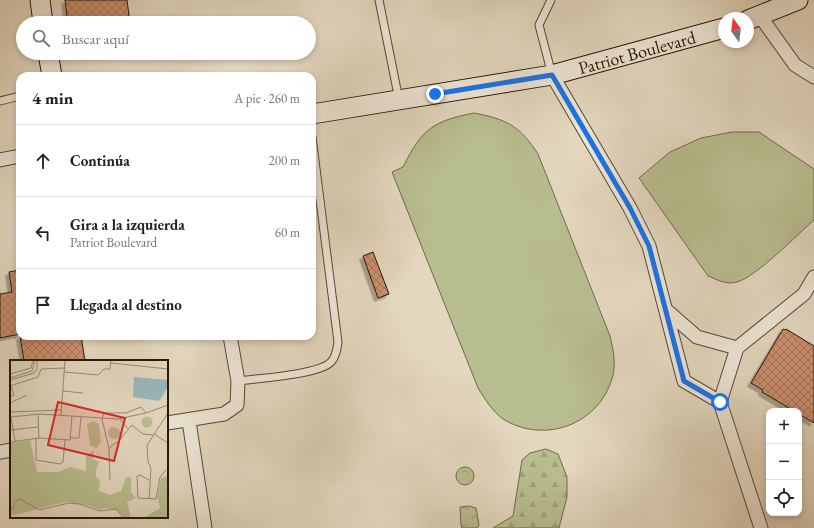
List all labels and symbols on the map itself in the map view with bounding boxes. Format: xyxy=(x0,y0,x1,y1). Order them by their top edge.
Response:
north arrow xyxy=(718,12,754,48)
street label: Patriot Boulevard xyxy=(575,25,699,79)
route end xyxy=(426,85,444,103)
inset map xyxy=(10,360,168,518)
route start xyxy=(711,393,729,411)

